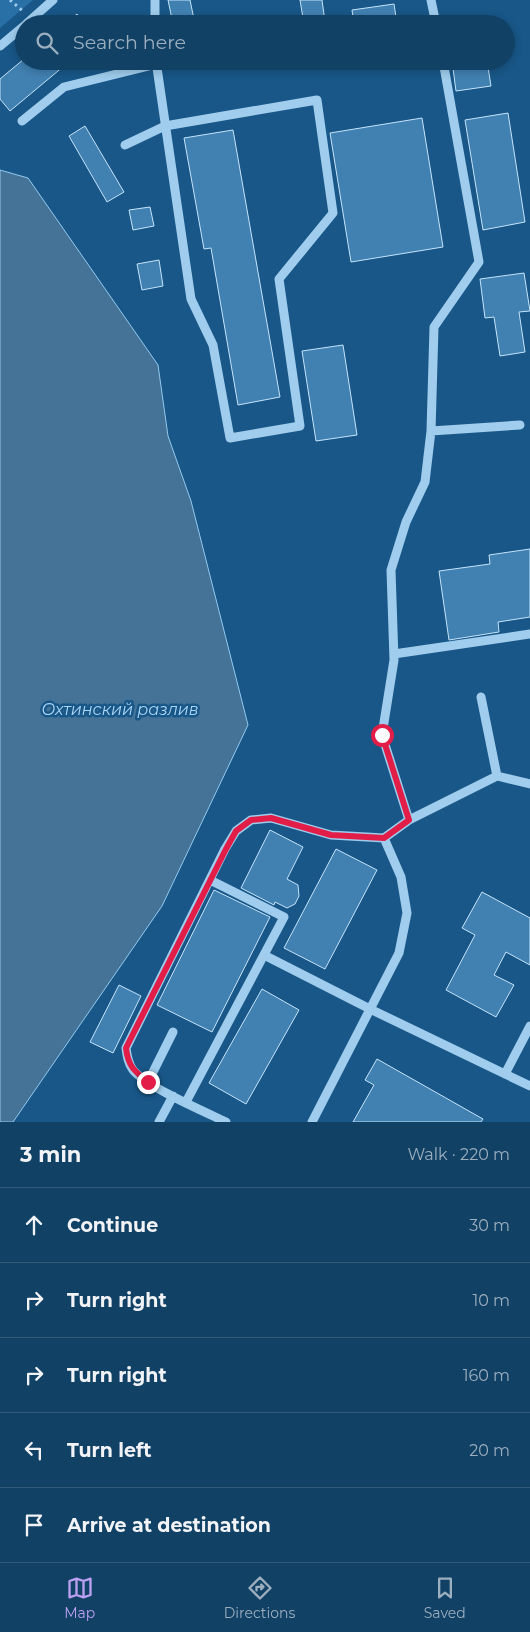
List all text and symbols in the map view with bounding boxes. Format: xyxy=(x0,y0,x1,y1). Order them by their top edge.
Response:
search box xyxy=(15,15,515,70)
icon: search xyxy=(33,29,61,57)
text: Search here xyxy=(73,31,186,54)
water label: Охтинский разлив xyxy=(41,700,199,719)
route start xyxy=(371,724,394,747)
route end xyxy=(137,1071,160,1094)
text: 3 min xyxy=(20,1142,81,1167)
text: Walk · 220 m xyxy=(407,1145,510,1164)
icon: ahead xyxy=(20,1211,48,1239)
text: Continue xyxy=(67,1214,158,1237)
text: 30 m xyxy=(469,1216,510,1235)
icon: right xyxy=(20,1286,48,1314)
text: Turn right xyxy=(67,1289,167,1312)
text: 10 m xyxy=(472,1291,510,1310)
icon: right xyxy=(20,1361,48,1389)
text: Turn right xyxy=(67,1364,167,1387)
text: 160 m xyxy=(463,1366,510,1385)
icon: left xyxy=(20,1436,48,1464)
text: Turn left xyxy=(67,1439,152,1462)
text: 20 m xyxy=(469,1441,510,1460)
icon: arrive xyxy=(20,1511,48,1539)
text: Arrive at destination xyxy=(67,1514,271,1537)
tab: Map xyxy=(64,1574,95,1622)
tab: Directions xyxy=(224,1574,295,1622)
tab: Saved xyxy=(424,1574,466,1622)

